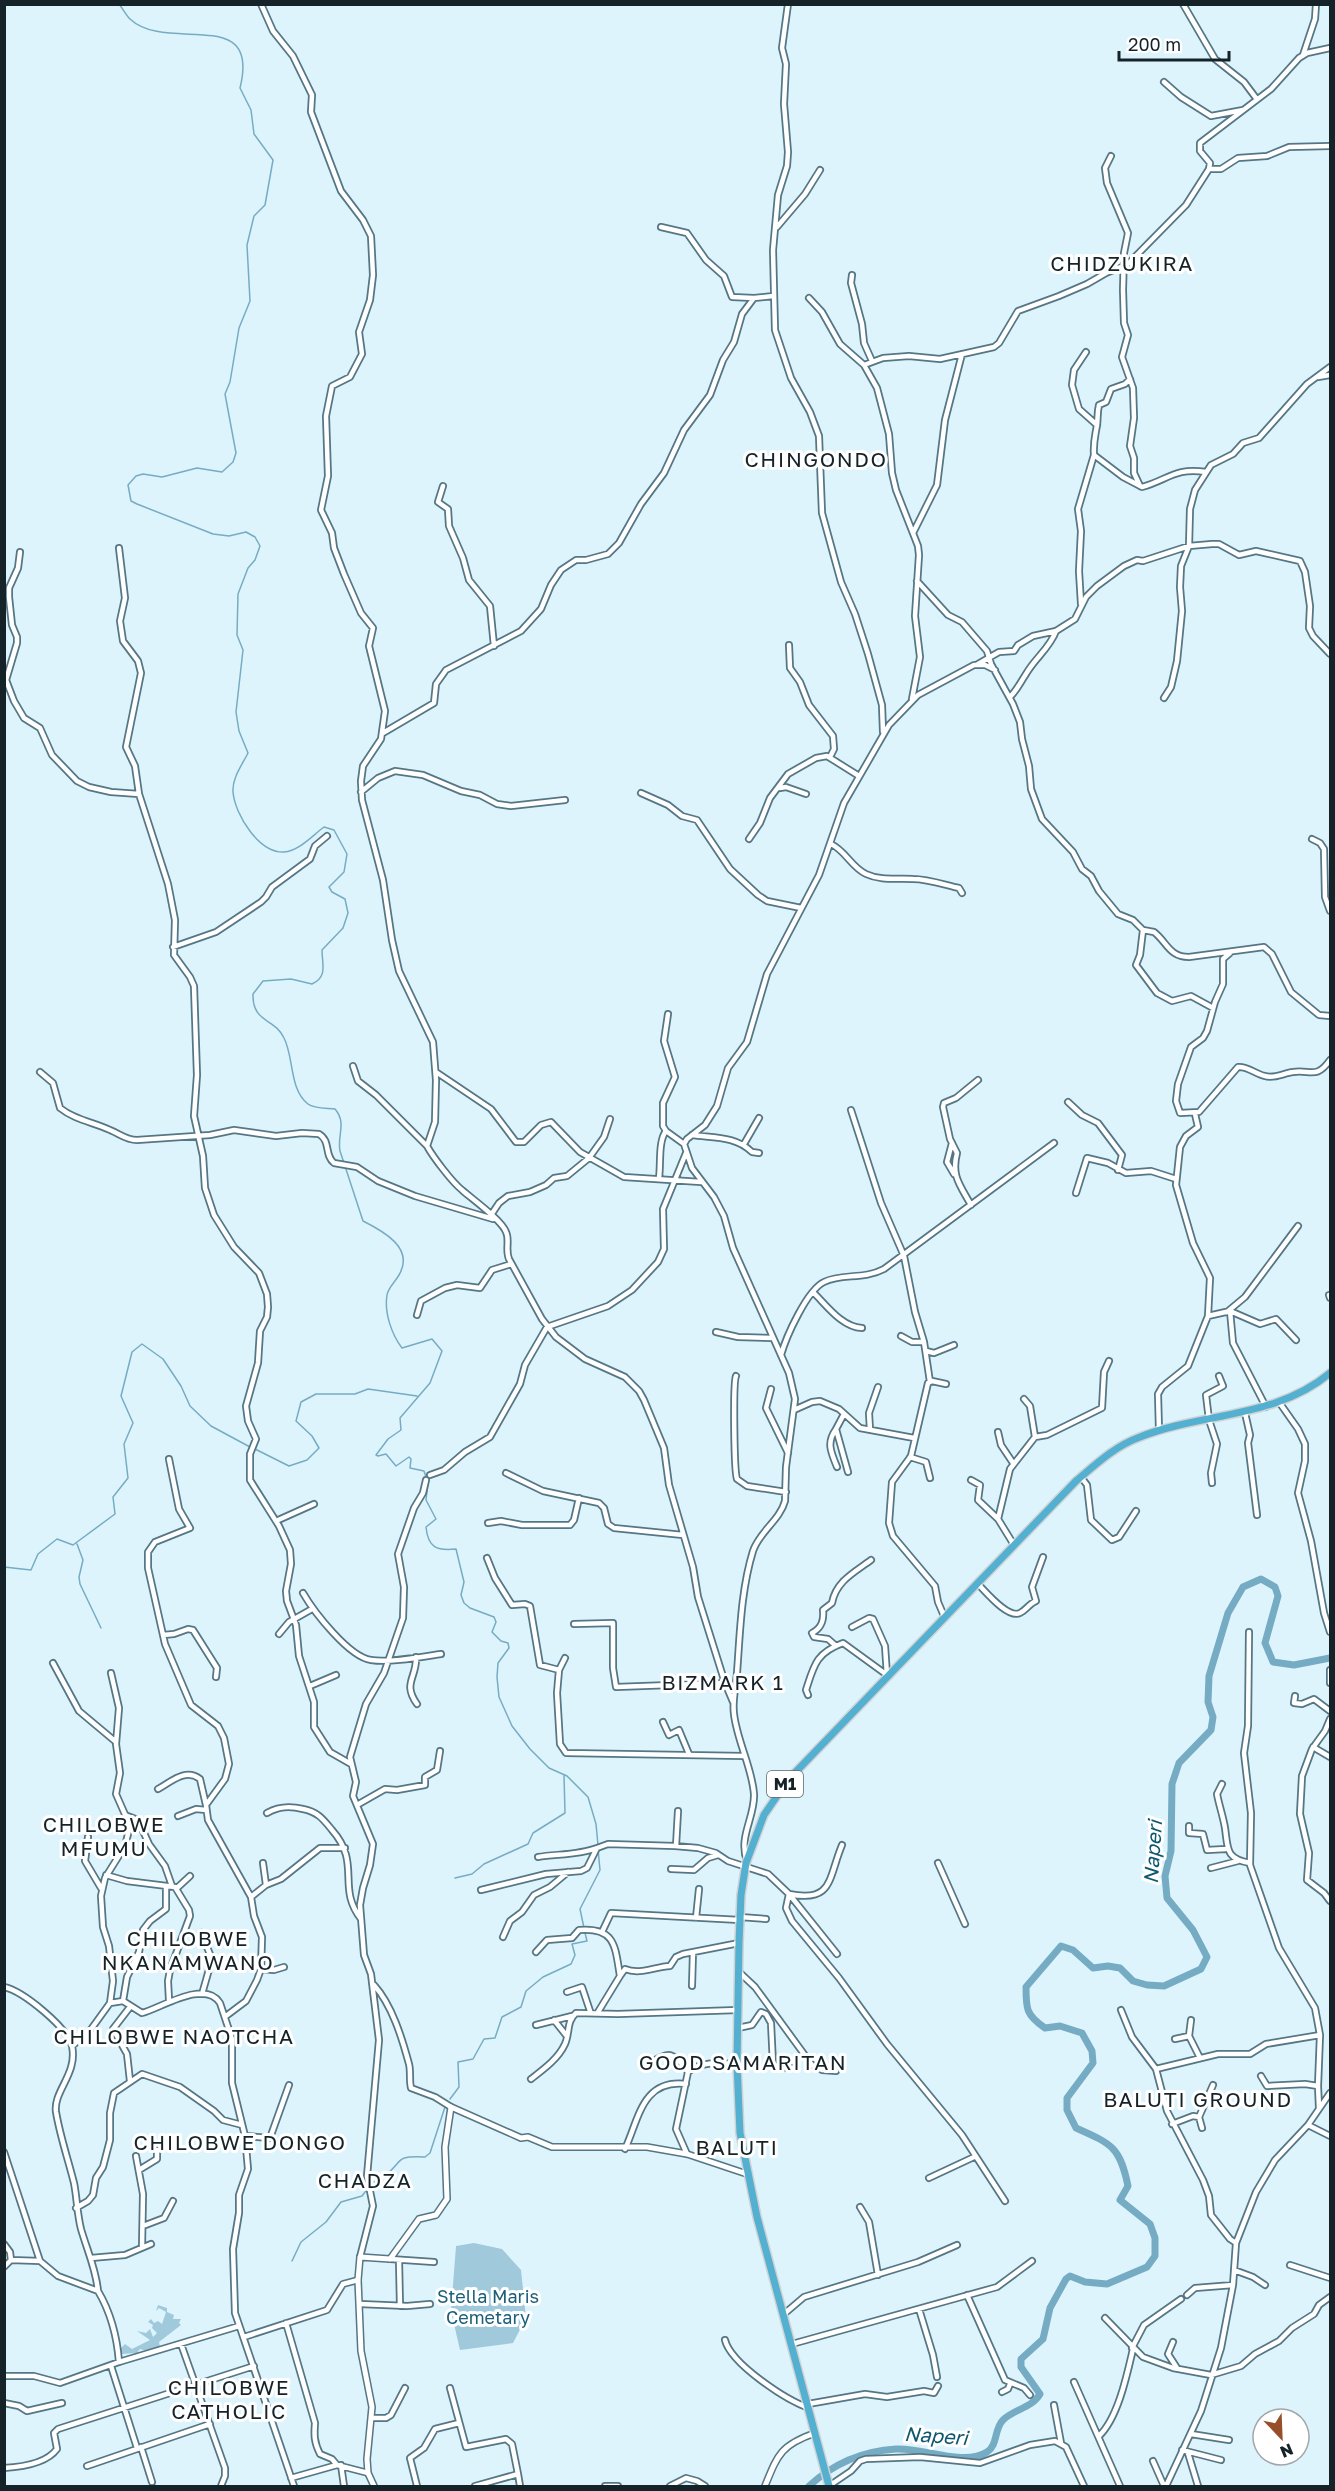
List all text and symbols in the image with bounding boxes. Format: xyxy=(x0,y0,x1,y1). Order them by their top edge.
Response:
scale bar xyxy=(1119,24,1228,62)
text: 200 m xyxy=(1128,33,1181,55)
district label: CHIDZUKIRA xyxy=(1050,250,1194,276)
district label: CHINGONDO xyxy=(745,446,887,472)
district label: BIZMARK 1 xyxy=(661,1669,785,1695)
road number: M1 xyxy=(767,1771,803,1797)
district label: CHILOBWE MFUMU xyxy=(43,1811,165,1861)
water label: Naperi xyxy=(1138,1817,1166,1884)
district label: CHILOBWE NKANAMWANO xyxy=(102,1925,274,1975)
district label: CHILOBWE NAOTCHA xyxy=(53,2023,295,2049)
district label: GOOD SAMARITAN xyxy=(639,2049,847,2075)
district label: BALUTI GROUND xyxy=(1103,2086,1293,2112)
district label: CHILOBWE DONGO xyxy=(133,2129,347,2155)
district label: BALUTI xyxy=(695,2134,779,2160)
district label: CHADZA xyxy=(318,2167,412,2193)
park label: Stella Maris Cemetary xyxy=(437,2285,539,2328)
district label: CHILOBWE CATHOLIC xyxy=(168,2374,290,2424)
north arrow xyxy=(1251,2407,1311,2467)
water label: Naperi xyxy=(904,2421,971,2449)
text: N xyxy=(1277,2439,1296,2462)

